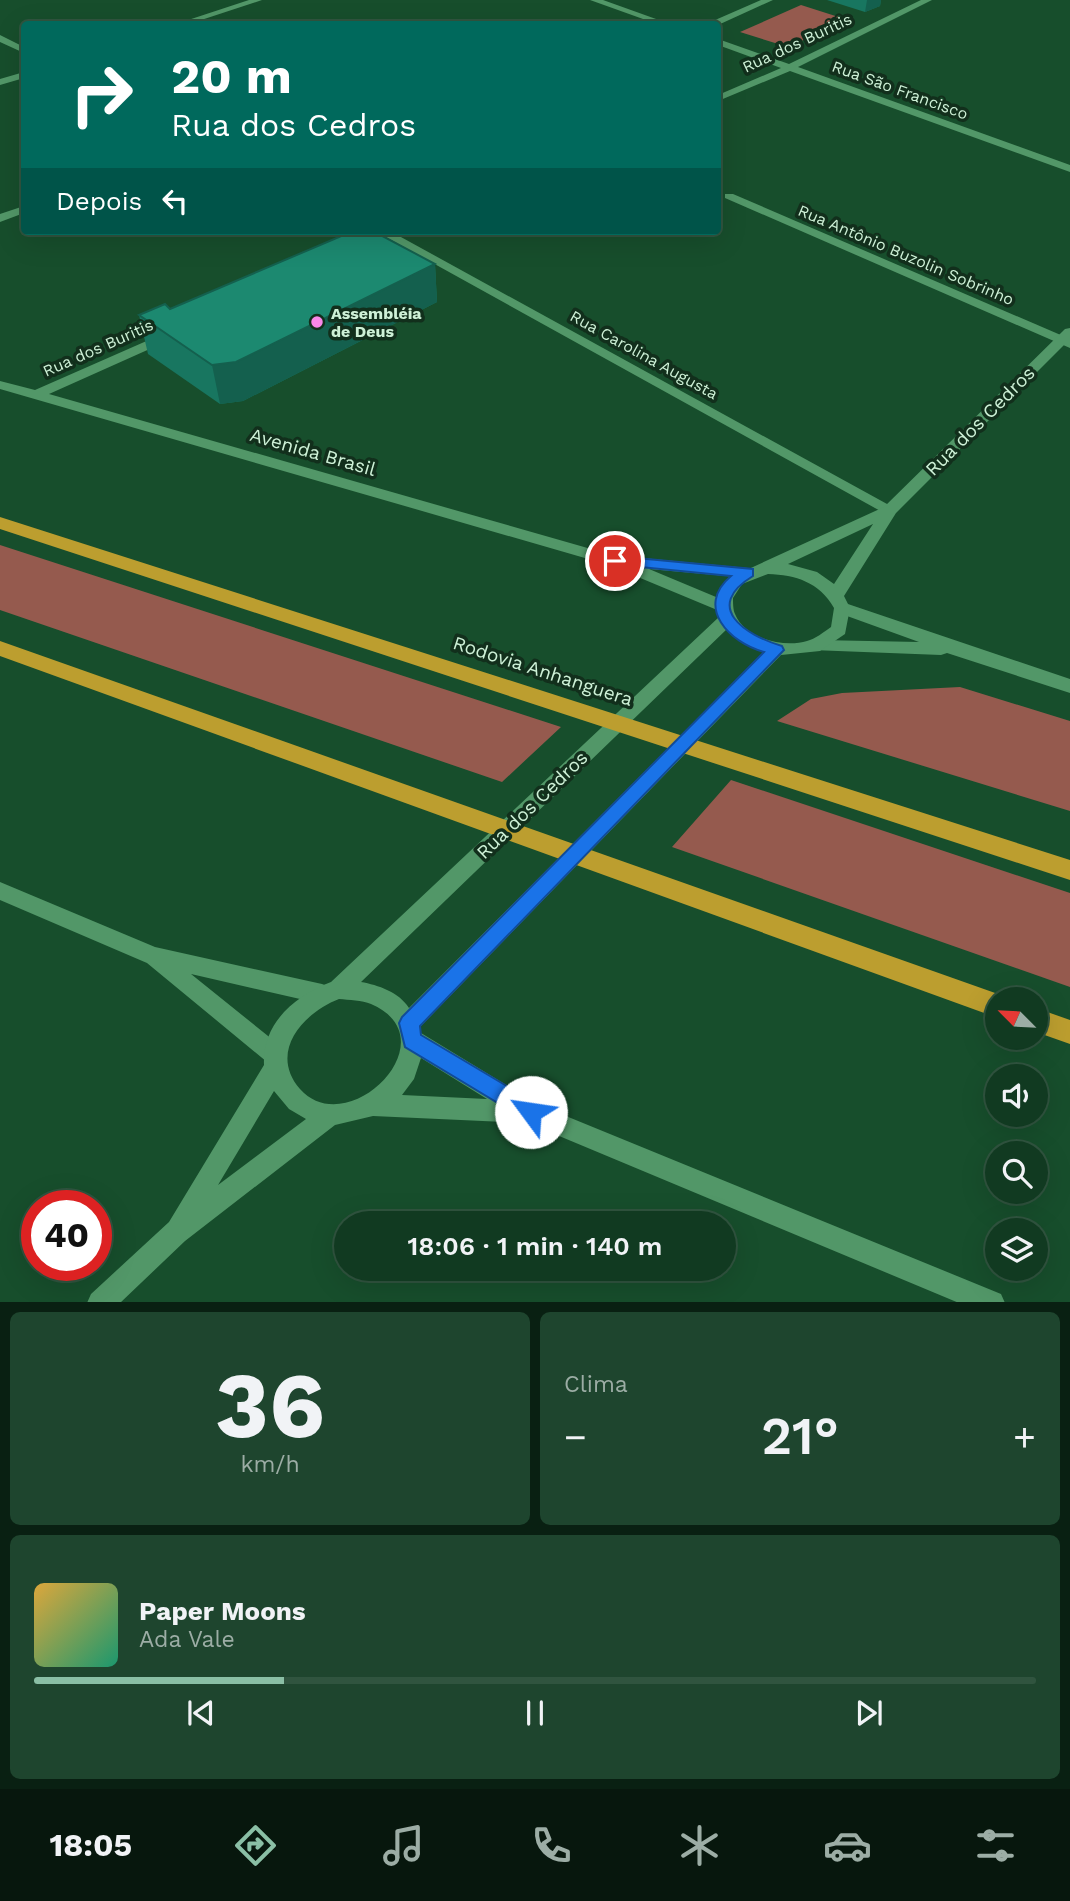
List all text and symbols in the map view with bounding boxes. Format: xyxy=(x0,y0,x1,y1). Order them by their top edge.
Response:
street label: Rua dos Buritis xyxy=(739,9,855,77)
text: 20 m xyxy=(171,47,292,105)
icon: right xyxy=(56,49,147,140)
street label: Rua São Francisco xyxy=(829,57,971,123)
text: Rua dos Cedros xyxy=(171,106,416,144)
icon: left xyxy=(156,182,194,220)
text: Depois xyxy=(56,186,142,216)
street label: Rua Antônio Buzolin Sobrinho xyxy=(795,201,1017,309)
place label: Assembléia de Deus xyxy=(331,304,422,341)
street label: Rua Carolina Augusta xyxy=(567,306,721,404)
marker: Assembléia de Deus xyxy=(309,314,325,330)
street label: Rua dos Buritis xyxy=(40,315,156,381)
street label: Rua dos Cedros xyxy=(920,361,1040,481)
street label: Avenida Brasil xyxy=(247,423,379,481)
pin xyxy=(585,531,645,591)
icon: arrive xyxy=(596,542,634,580)
street label: Rodovia Anhanguera xyxy=(450,631,636,711)
street label: Rua dos Cedros xyxy=(472,746,592,864)
north arrow xyxy=(985,987,1048,1050)
map controls xyxy=(985,987,1048,1281)
button: sound xyxy=(985,1064,1048,1127)
position arrow xyxy=(494,1075,568,1149)
button: search xyxy=(985,1141,1048,1204)
speed limit sign: 40 xyxy=(21,1190,112,1281)
button: layers xyxy=(985,1218,1048,1281)
text: 18:06 · 1 min · 140 m xyxy=(408,1231,662,1261)
text: 36 xyxy=(215,1352,325,1459)
text: Clima xyxy=(564,1371,628,1398)
text: 21° xyxy=(761,1406,839,1467)
text: − xyxy=(564,1415,587,1459)
text: + xyxy=(1013,1415,1036,1459)
text: km/h xyxy=(240,1451,300,1478)
text: Paper Moons xyxy=(139,1596,306,1626)
text: Ada Vale xyxy=(139,1626,235,1653)
icon: previous xyxy=(182,1694,220,1732)
icon: pause xyxy=(516,1694,554,1732)
icon: next xyxy=(850,1694,888,1732)
icon: directions xyxy=(231,1821,280,1870)
icon: music xyxy=(379,1821,428,1870)
icon: phone xyxy=(527,1821,576,1870)
icon: climate xyxy=(675,1821,724,1870)
icon: car xyxy=(823,1821,872,1870)
icon: filters xyxy=(971,1821,1020,1870)
text: 18:05 xyxy=(50,1826,132,1864)

